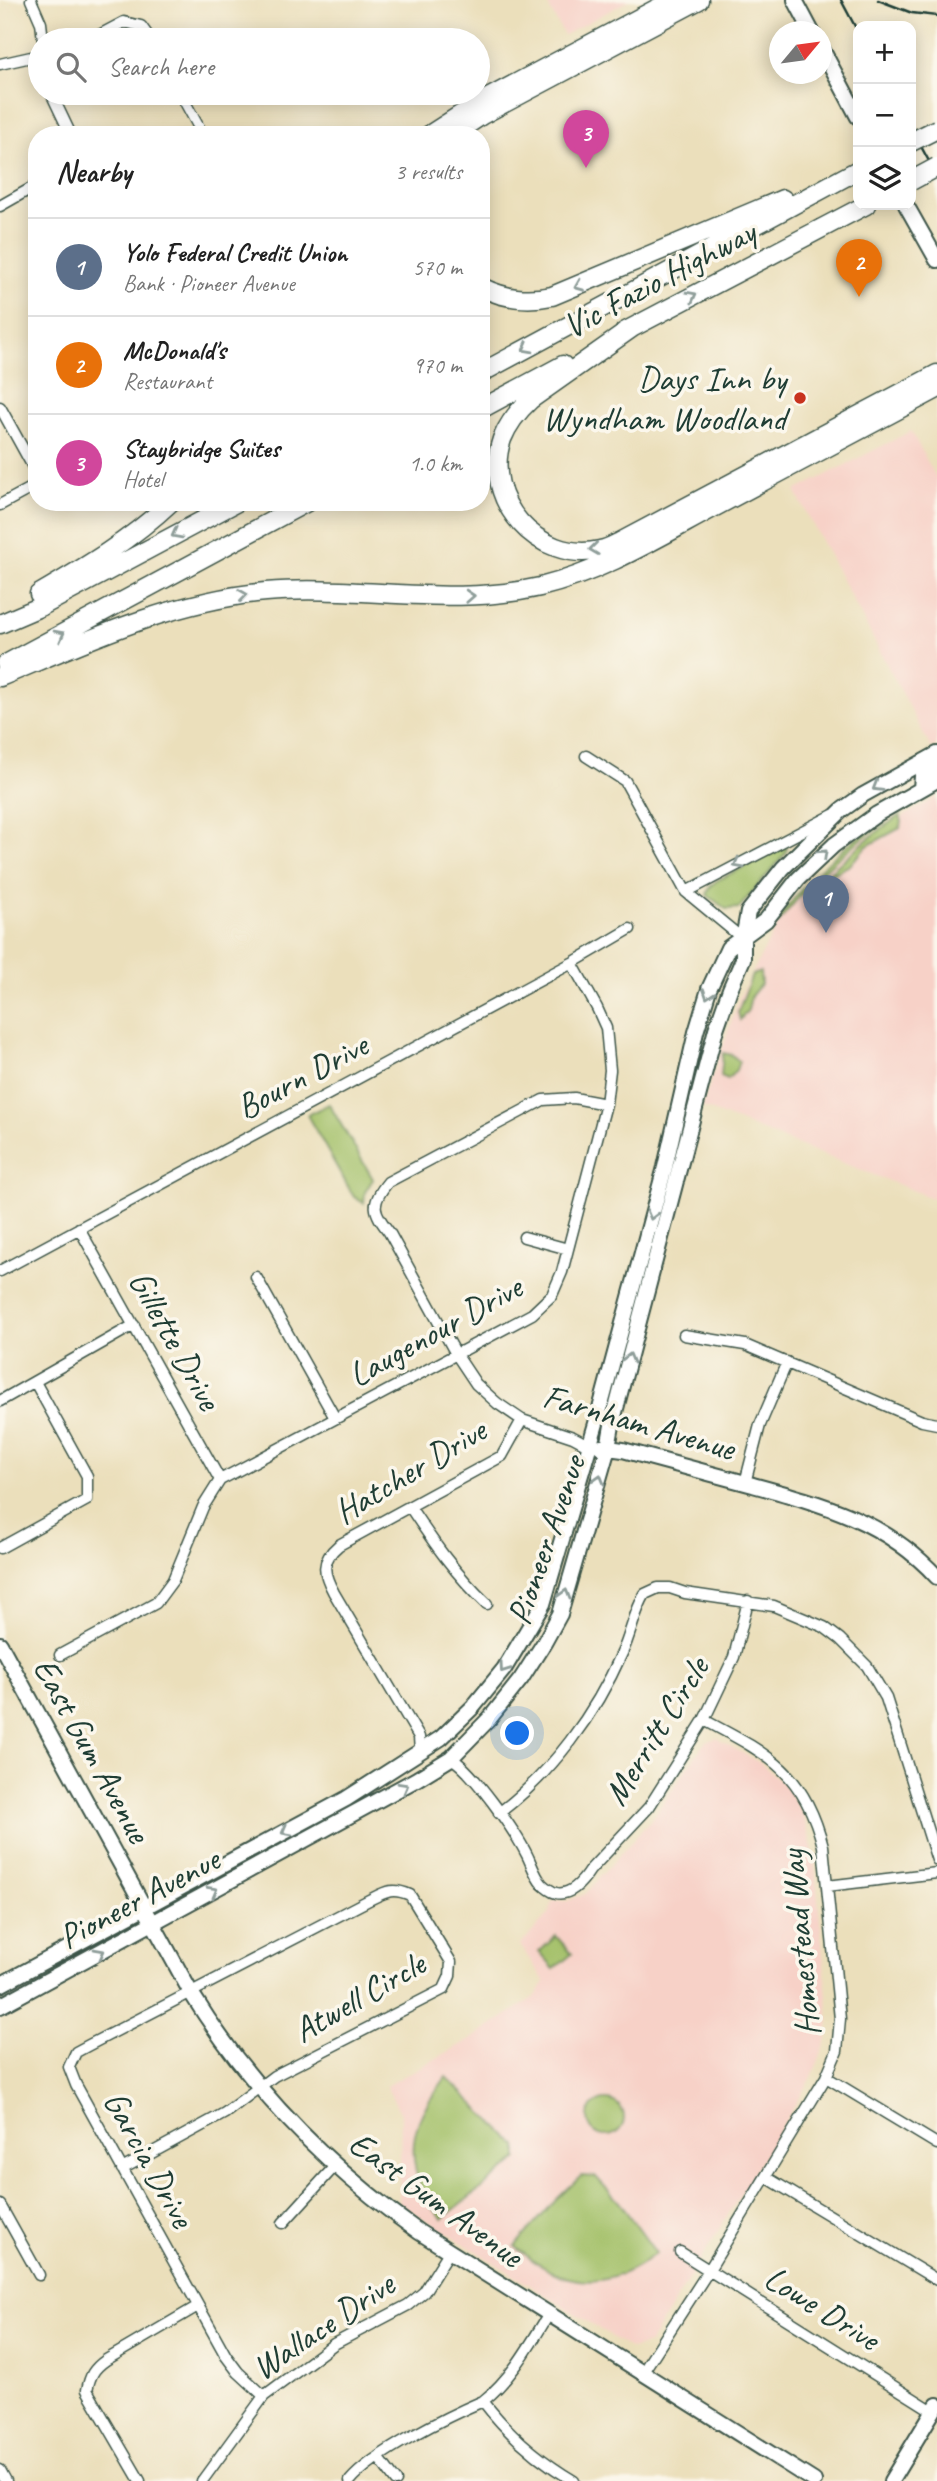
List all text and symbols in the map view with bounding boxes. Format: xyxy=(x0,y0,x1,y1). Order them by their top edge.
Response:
north arrow xyxy=(769,21,832,84)
map controls xyxy=(853,21,916,210)
button: + xyxy=(853,21,916,84)
search box xyxy=(28,28,490,105)
icon: search xyxy=(52,48,90,86)
text: Search here xyxy=(108,50,214,83)
button: − xyxy=(853,84,916,147)
pin: 3 xyxy=(563,110,609,168)
button: layers xyxy=(853,147,916,210)
text: Nearby xyxy=(56,153,132,191)
text: 3 results xyxy=(395,157,462,186)
street label: Vic Fazio Highway xyxy=(555,208,766,349)
text: Yolo Federal Credit Union xyxy=(123,236,347,269)
pin: 2 xyxy=(836,239,882,297)
text: 1 xyxy=(74,253,84,282)
text: 570 m xyxy=(413,253,462,282)
text: Bank · Pioneer Avenue xyxy=(123,269,295,298)
one-way arrow xyxy=(573,278,586,292)
one-way arrow xyxy=(685,291,698,304)
text: McDonald's xyxy=(123,334,226,367)
one-way arrow xyxy=(522,340,534,353)
text: 2 xyxy=(74,351,84,380)
text: 970 m xyxy=(413,351,462,380)
place label: Days Inn by Wyndham Woodland xyxy=(543,356,791,441)
text: Restaurant xyxy=(123,367,212,396)
marker: Days Inn by Wyndham Woodland xyxy=(792,390,808,406)
text: Staybridge Suites xyxy=(123,432,280,465)
text: 3 xyxy=(74,449,84,478)
text: 1.0 km xyxy=(409,449,462,478)
text: Hotel xyxy=(123,465,163,494)
one-way arrow xyxy=(171,526,184,539)
one-way arrow xyxy=(588,542,600,557)
one-way arrow xyxy=(237,588,249,603)
one-way arrow xyxy=(465,589,476,604)
one-way arrow xyxy=(53,630,65,643)
one-way arrow xyxy=(872,778,885,791)
one-way arrow xyxy=(815,850,828,863)
one-way arrow xyxy=(733,856,745,869)
pin: 1 xyxy=(803,875,849,933)
one-way arrow xyxy=(702,988,716,1000)
street label: Bourn Drive xyxy=(228,1021,378,1129)
one-way arrow xyxy=(646,1209,660,1221)
street label: Gillette Drive xyxy=(118,1262,233,1420)
street label: Laugenour Drive xyxy=(340,1264,532,1397)
one-way arrow xyxy=(621,1352,635,1364)
street label: Farnham Avenue xyxy=(538,1373,742,1472)
street label: Hatcher Drive xyxy=(326,1407,496,1534)
street label: Pioneer Avenue xyxy=(496,1447,597,1630)
one-way arrow xyxy=(590,1473,605,1485)
one-way arrow xyxy=(557,1589,572,1601)
street label: Merritt Circle xyxy=(593,1646,720,1813)
street label: East Gum Avenue xyxy=(23,1650,162,1853)
one-way arrow xyxy=(500,1660,512,1673)
your location xyxy=(500,1716,534,1750)
one-way arrow xyxy=(396,1782,409,1795)
one-way arrow xyxy=(281,1823,293,1836)
street label: Pioneer Avenue xyxy=(51,1836,229,1959)
street label: Homestead Way xyxy=(769,1846,831,2038)
one-way arrow xyxy=(206,1886,219,1899)
street label: Atwell Circle xyxy=(285,1940,435,2053)
one-way arrow xyxy=(92,1948,105,1961)
street label: Garcia Drive xyxy=(93,2083,206,2237)
street label: East Gum Avenue xyxy=(340,2121,534,2279)
street label: Lowe Drive xyxy=(756,2255,890,2362)
street label: Wallace Drive xyxy=(243,2261,405,2390)

